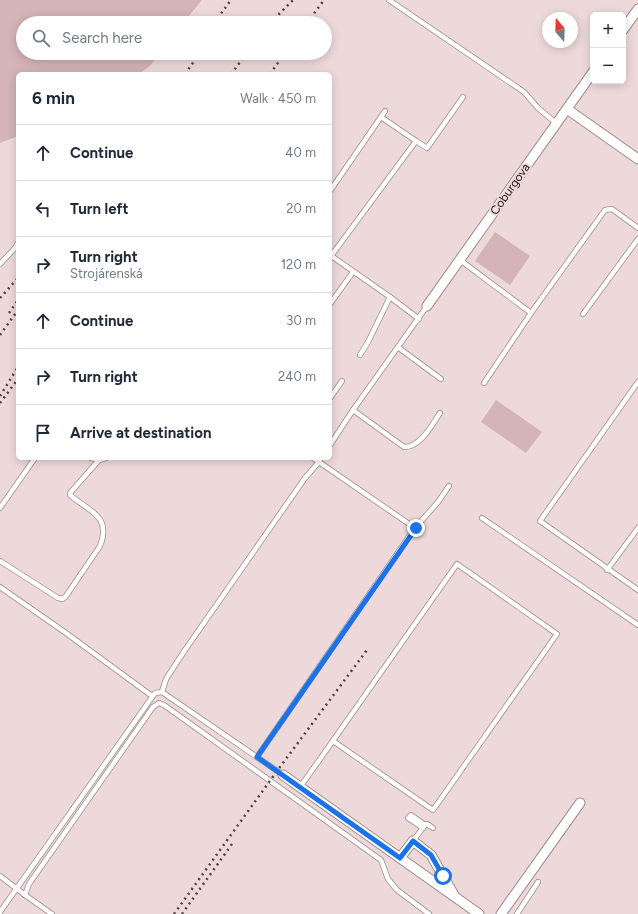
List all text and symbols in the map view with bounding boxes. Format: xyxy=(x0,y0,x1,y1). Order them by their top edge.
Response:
north arrow xyxy=(542,12,578,48)
map controls xyxy=(590,12,626,84)
button: + xyxy=(590,12,626,48)
search box xyxy=(16,16,332,60)
icon: search xyxy=(30,27,52,49)
text: Search here xyxy=(62,29,142,47)
button: − xyxy=(590,48,626,84)
text: 6 min xyxy=(32,88,75,108)
text: Walk · 450 m xyxy=(240,91,316,106)
icon: ahead xyxy=(32,142,54,164)
text: Continue xyxy=(70,144,133,162)
text: 40 m xyxy=(285,145,316,160)
street label: Coburgova xyxy=(487,161,533,217)
icon: left xyxy=(32,198,54,220)
text: Turn left xyxy=(70,200,128,218)
text: 20 m xyxy=(286,201,316,216)
text: Turn right xyxy=(70,248,138,266)
icon: right xyxy=(32,254,54,276)
text: 120 m xyxy=(281,257,316,272)
text: Strojárenská xyxy=(70,266,143,281)
icon: ahead xyxy=(32,310,54,332)
text: Continue xyxy=(70,312,133,330)
text: 30 m xyxy=(286,313,316,328)
icon: right xyxy=(32,366,54,388)
text: Turn right xyxy=(70,368,138,386)
text: 240 m xyxy=(278,369,316,384)
icon: arrive xyxy=(32,422,54,444)
text: Arrive at destination xyxy=(70,424,211,442)
route end xyxy=(407,519,425,537)
route start xyxy=(434,867,452,885)

